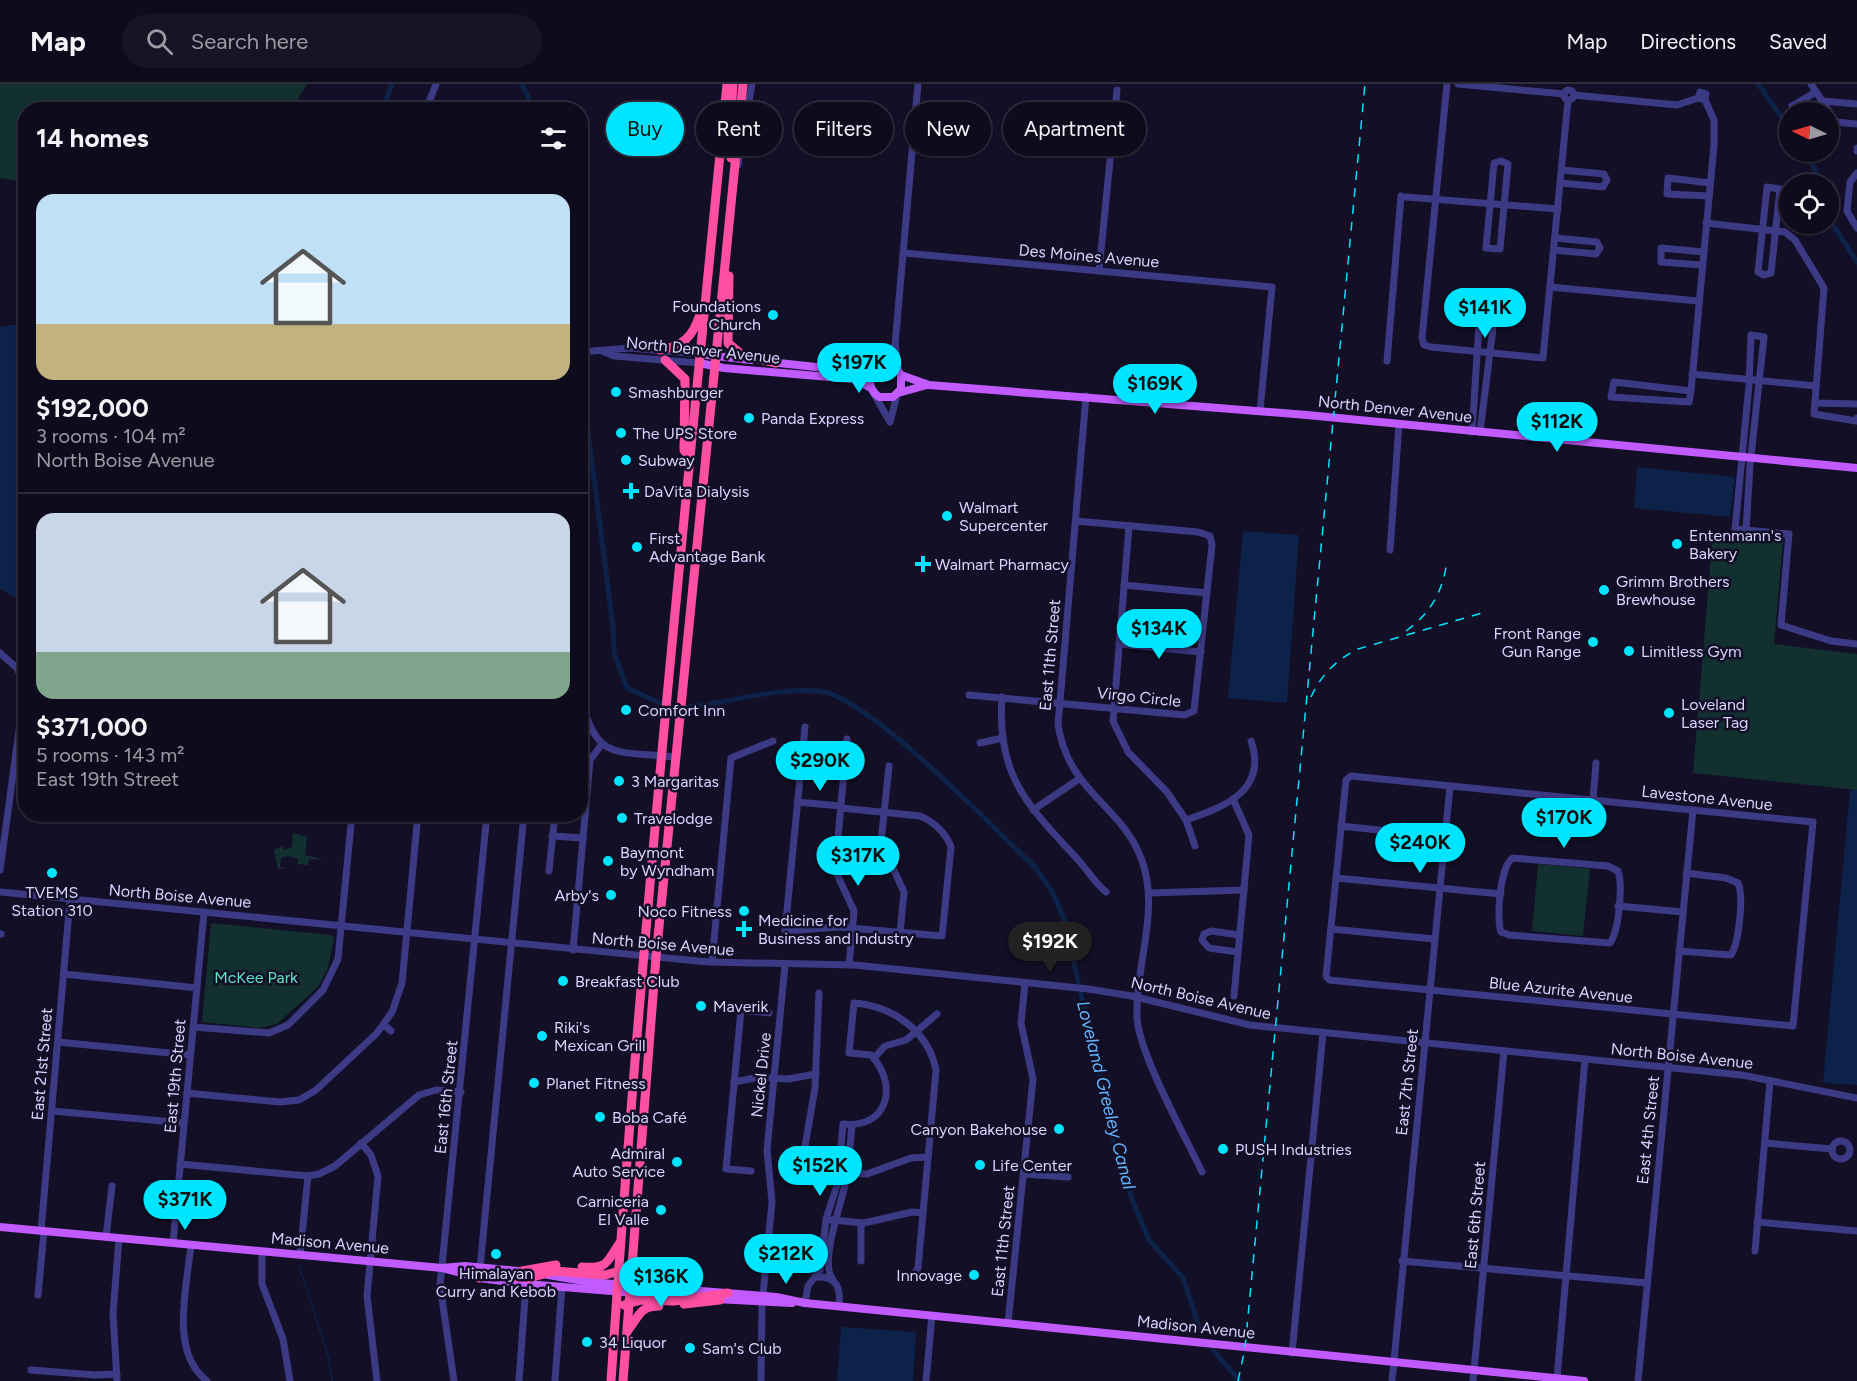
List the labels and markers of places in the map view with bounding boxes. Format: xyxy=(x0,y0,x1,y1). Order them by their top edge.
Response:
pin: $141K xyxy=(1443,288,1527,339)
place label: Foundations Church xyxy=(672,297,761,334)
marker: Foundations Church xyxy=(766,308,780,322)
pin: $197K xyxy=(817,343,901,394)
pin: $169K xyxy=(1113,364,1197,415)
place label: Smashburger xyxy=(628,383,724,402)
marker: Smashburger xyxy=(609,385,623,399)
pin: $112K xyxy=(1515,402,1599,453)
place label: Panda Express xyxy=(761,409,864,428)
marker: Panda Express xyxy=(742,411,756,425)
place label: The UPS Store xyxy=(633,424,737,443)
marker: The UPS Store xyxy=(614,426,628,440)
place label: Subway xyxy=(638,451,695,470)
marker: Subway xyxy=(619,453,633,467)
marker: DaVita Dialysis xyxy=(622,482,640,500)
place label: DaVita Dialysis xyxy=(644,482,750,501)
place label: Walmart Supercenter xyxy=(959,498,1048,535)
marker: Walmart Supercenter xyxy=(940,509,954,523)
place label: Entenmann's Bakery xyxy=(1689,526,1781,563)
place label: First Advantage Bank xyxy=(649,529,765,566)
marker: Entenmann's Bakery xyxy=(1670,537,1684,551)
marker: First Advantage Bank xyxy=(630,540,644,554)
place label: Walmart Pharmacy xyxy=(935,555,1070,574)
marker: Walmart Pharmacy xyxy=(916,557,930,571)
place label: Grimm Brothers Brewhouse xyxy=(1616,572,1730,609)
marker: Grimm Brothers Brewhouse xyxy=(1597,583,1611,597)
pin: $134K xyxy=(1117,609,1201,660)
place label: Front Range Gun Range xyxy=(1494,624,1581,661)
marker: Front Range Gun Range xyxy=(1586,635,1600,649)
place label: Limitless Gym xyxy=(1641,642,1742,661)
marker: Limitless Gym xyxy=(1622,644,1636,658)
place label: Loveland Laser Tag xyxy=(1681,695,1748,732)
place label: Comfort Inn xyxy=(638,701,725,720)
marker: Comfort Inn xyxy=(619,703,633,717)
marker: Loveland Laser Tag xyxy=(1662,706,1676,720)
pin: $290K xyxy=(778,741,862,792)
place label: 3 Margaritas xyxy=(631,772,719,791)
marker: 3 Margaritas xyxy=(612,774,626,788)
pin: $170K xyxy=(1522,798,1606,849)
place label: Travelodge xyxy=(634,809,713,828)
marker: Travelodge xyxy=(615,811,629,825)
pin: $240K xyxy=(1378,823,1462,874)
pin: $317K xyxy=(816,836,900,887)
place label: Baymont by Wyndham xyxy=(620,843,714,880)
marker: Baymont by Wyndham xyxy=(601,854,615,868)
marker: TVEMS Station 310 xyxy=(45,866,59,880)
place label: TVEMS Station 310 xyxy=(11,883,93,920)
place label: Arby's xyxy=(555,886,599,905)
marker: Arby's xyxy=(604,888,618,902)
place label: Noco Fitness xyxy=(637,902,732,921)
marker: Noco Fitness xyxy=(737,904,751,918)
place label: Medicine for Business and Industry xyxy=(758,911,914,948)
marker: Medicine for Business and Industry xyxy=(735,920,753,938)
pin: $192K xyxy=(1008,922,1092,973)
place label: Breakfast Club xyxy=(575,972,680,991)
marker: Breakfast Club xyxy=(556,974,570,988)
place label: Maverik xyxy=(713,997,769,1016)
marker: Maverik xyxy=(694,999,708,1013)
place label: Riki's Mexican Grill xyxy=(554,1018,646,1055)
marker: Riki's Mexican Grill xyxy=(535,1029,549,1043)
place label: Planet Fitness xyxy=(546,1074,646,1093)
marker: Planet Fitness xyxy=(527,1076,541,1090)
place label: Boba Café xyxy=(612,1108,687,1127)
marker: Boba Café xyxy=(593,1110,607,1124)
place label: Canyon Bakehouse xyxy=(911,1120,1047,1139)
marker: Canyon Bakehouse xyxy=(1052,1122,1066,1136)
place label: PUSH Industries xyxy=(1235,1140,1352,1159)
marker: PUSH Industries xyxy=(1216,1142,1230,1156)
place label: Admiral Auto Service xyxy=(573,1144,665,1181)
pin: $152K xyxy=(778,1146,862,1197)
marker: Admiral Auto Service xyxy=(670,1155,684,1169)
place label: Life Center xyxy=(992,1156,1073,1175)
marker: Life Center xyxy=(973,1158,987,1172)
pin: $371K xyxy=(143,1180,227,1231)
place label: Carniceria El Valle xyxy=(577,1192,649,1229)
marker: Carniceria El Valle xyxy=(654,1203,668,1217)
pin: $212K xyxy=(744,1234,828,1285)
marker: Himalayan Curry and Kebob xyxy=(489,1247,503,1261)
pin: $136K xyxy=(619,1257,703,1308)
place label: Himalayan Curry and Kebob xyxy=(436,1264,556,1301)
place label: Innovage xyxy=(896,1266,962,1285)
marker: Innovage xyxy=(967,1268,981,1282)
place label: 34 Liquor xyxy=(599,1333,667,1352)
marker: 34 Liquor xyxy=(580,1335,594,1349)
place label: Sam's Club xyxy=(702,1339,782,1358)
marker: Sam's Club xyxy=(683,1341,697,1355)

